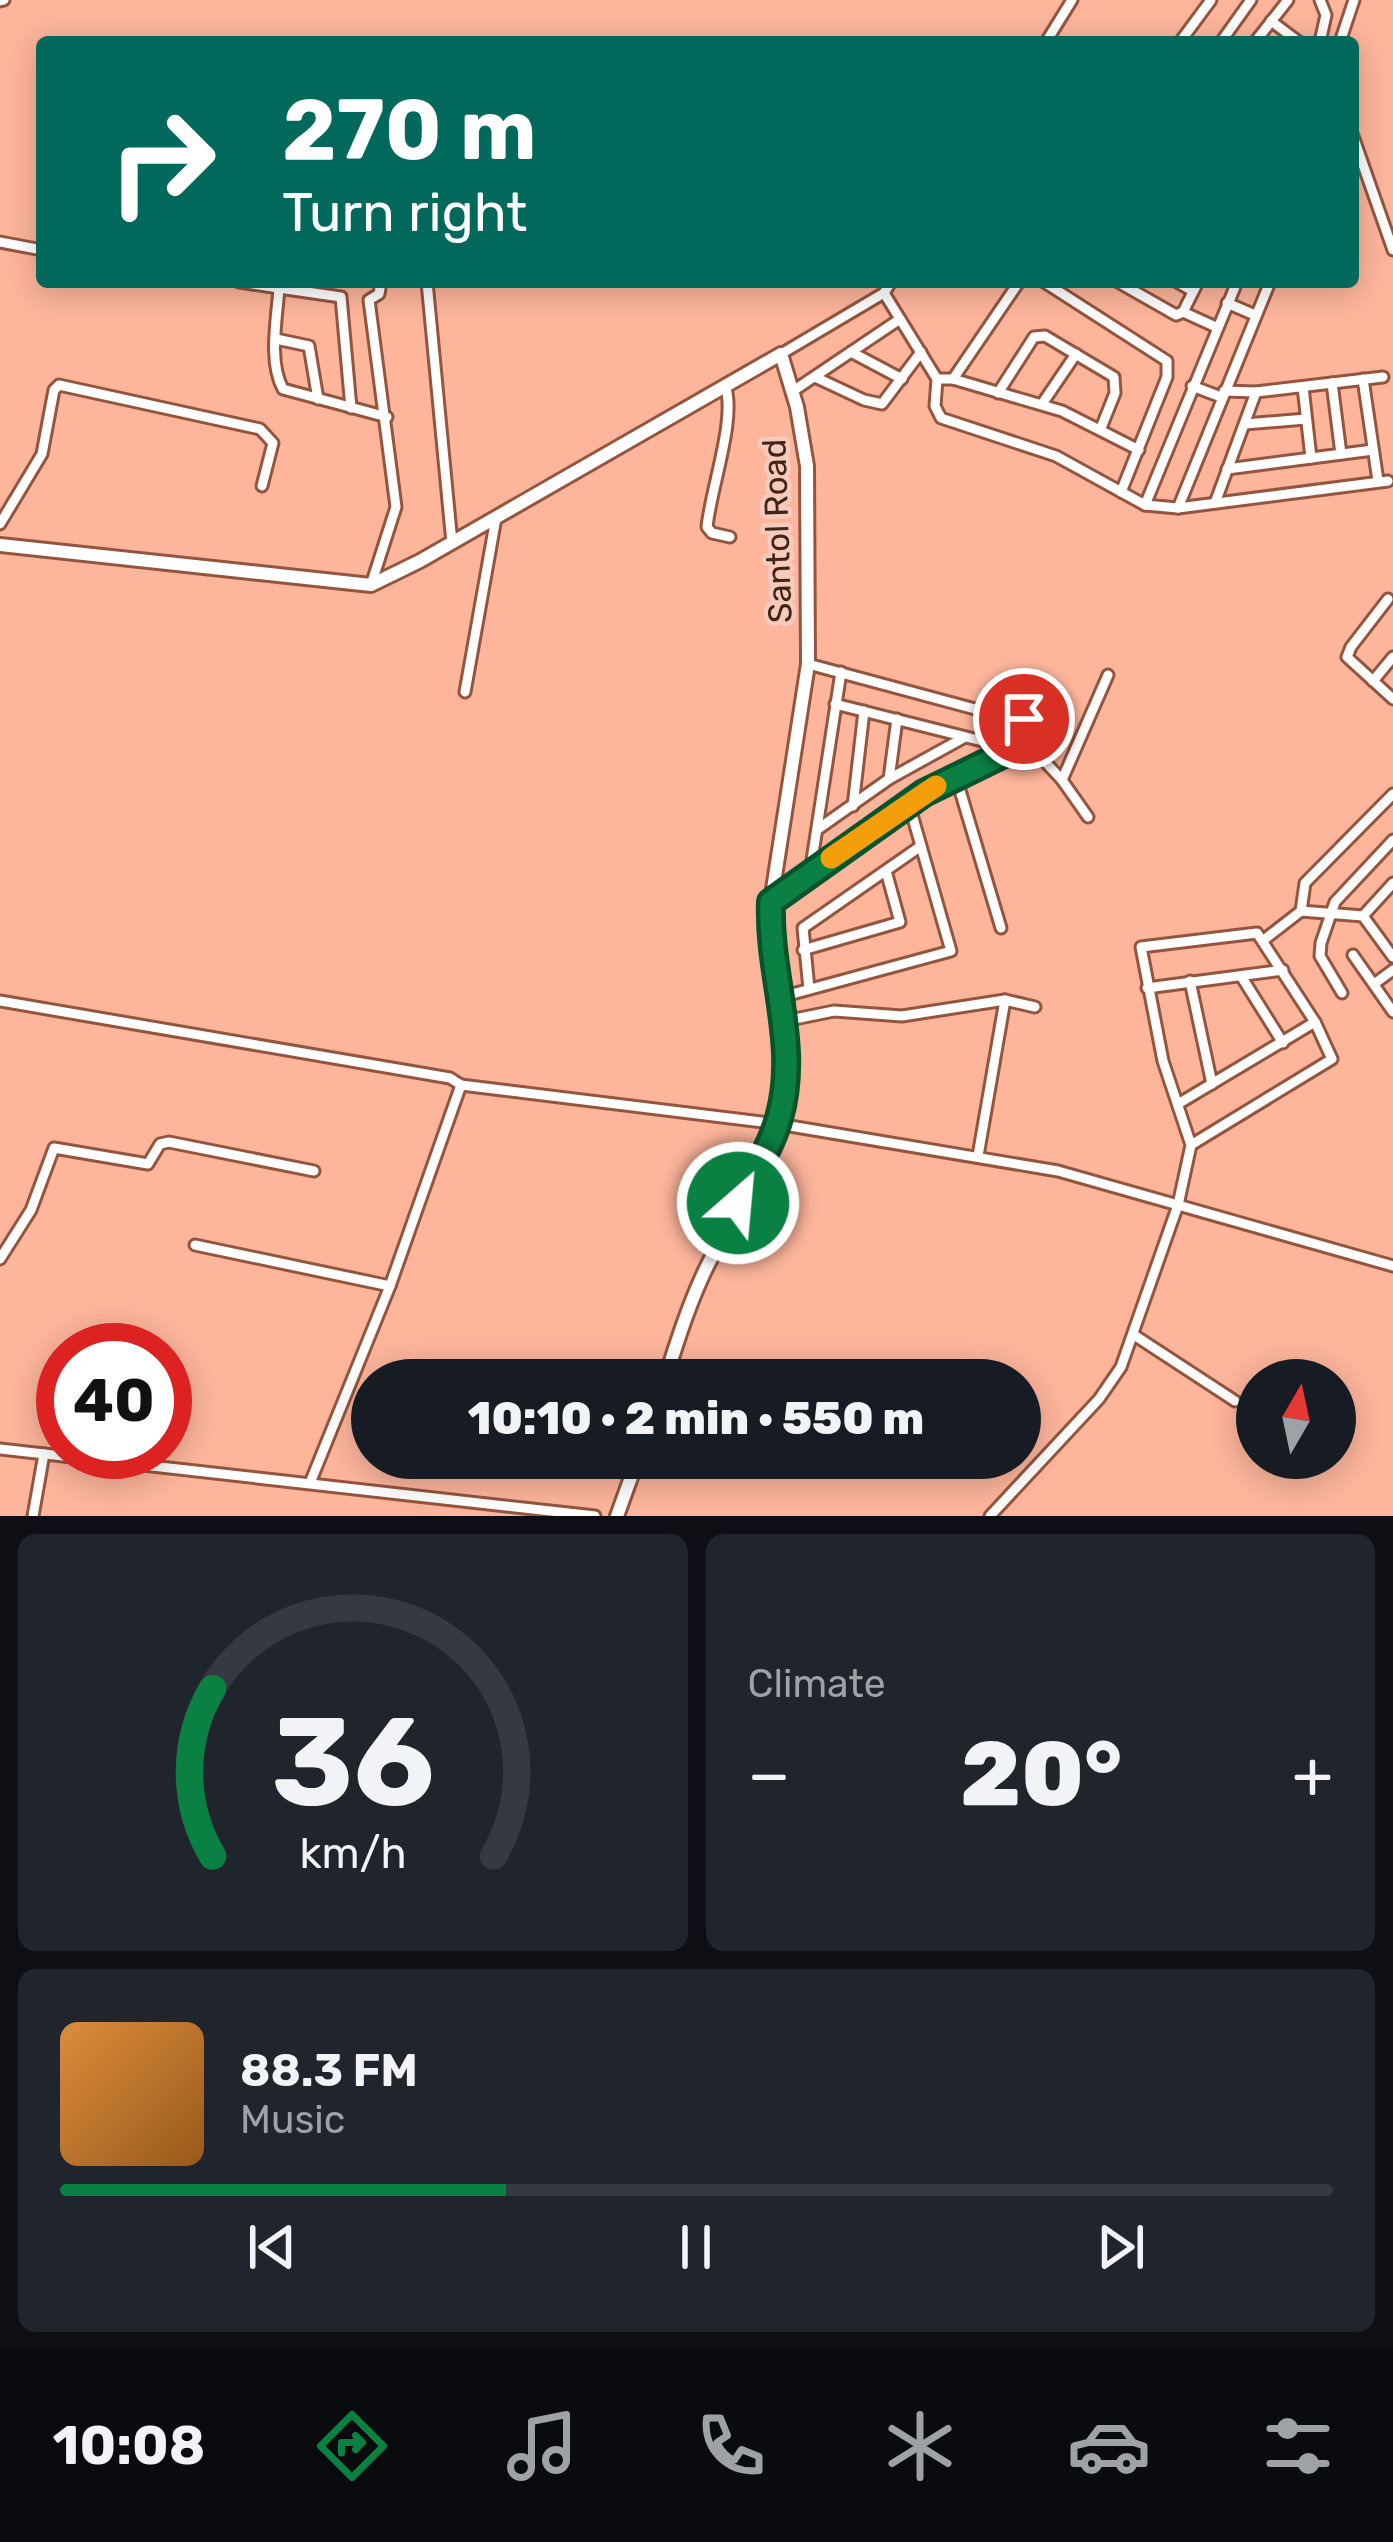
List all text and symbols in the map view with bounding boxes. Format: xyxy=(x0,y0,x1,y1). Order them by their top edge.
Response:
text: 270 m xyxy=(282,80,537,180)
icon: right xyxy=(84,84,240,240)
text: Turn right xyxy=(282,181,527,245)
street label: Santol Road xyxy=(754,438,800,624)
pin xyxy=(973,668,1075,770)
icon: arrive xyxy=(991,686,1057,752)
position arrow xyxy=(675,1140,801,1266)
speed limit sign: 40 xyxy=(36,1323,192,1479)
north arrow xyxy=(1236,1359,1356,1479)
map controls xyxy=(1236,1359,1356,1479)
text: 10:10 · 2 min · 550 m xyxy=(468,1392,924,1445)
text: Climate xyxy=(748,1661,886,1707)
text: 36 xyxy=(271,1688,434,1836)
text: 20° xyxy=(960,1721,1122,1828)
text: − xyxy=(748,1735,790,1814)
text: + xyxy=(1292,1735,1333,1814)
text: km/h xyxy=(299,1827,406,1878)
text: 88.3 FM xyxy=(240,2044,418,2097)
text: Music xyxy=(240,2097,345,2143)
icon: previous xyxy=(239,2214,305,2280)
icon: pause xyxy=(663,2214,729,2280)
icon: next xyxy=(1088,2214,1154,2280)
icon: directions xyxy=(310,2404,394,2488)
icon: music xyxy=(500,2404,584,2488)
icon: phone xyxy=(689,2404,773,2488)
icon: climate xyxy=(878,2404,962,2488)
icon: car xyxy=(1067,2404,1151,2488)
icon: filters xyxy=(1256,2404,1340,2488)
text: 10:08 xyxy=(53,2414,205,2478)

